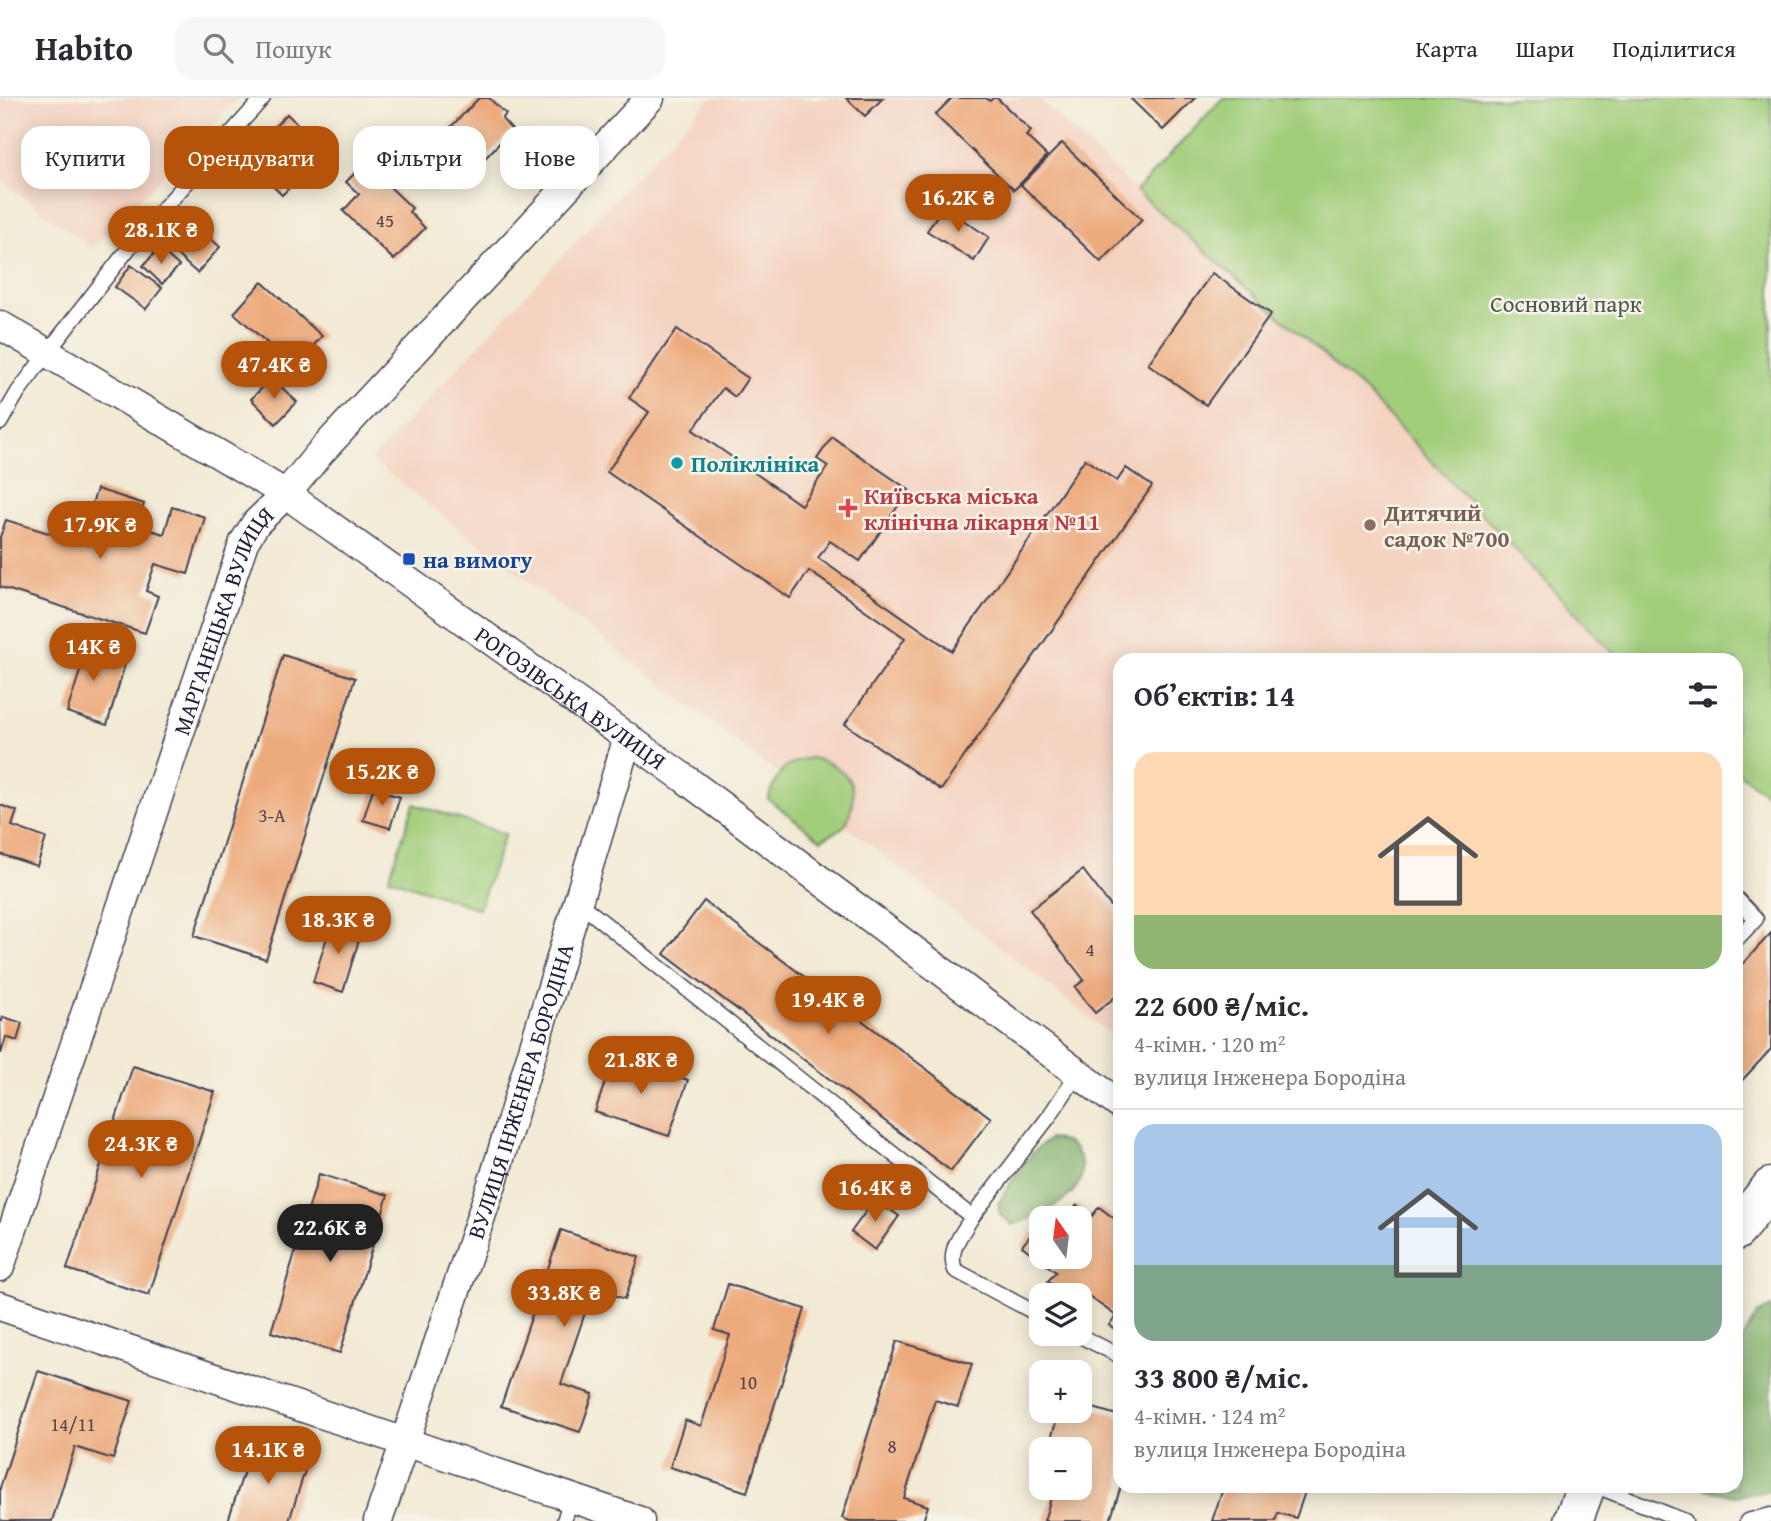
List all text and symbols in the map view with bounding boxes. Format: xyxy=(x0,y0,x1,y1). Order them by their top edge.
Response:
search box xyxy=(175,17,665,80)
text: Habito xyxy=(35,24,133,72)
icon: search xyxy=(199,29,237,67)
text: Пошук xyxy=(255,29,332,68)
text: Карта xyxy=(1415,31,1478,66)
text: Шари xyxy=(1516,31,1574,66)
text: Поділитися xyxy=(1612,31,1736,66)
chip: Купити xyxy=(21,126,150,189)
chip: Орендувати xyxy=(164,126,339,189)
chip: Фільтри xyxy=(353,126,486,189)
chip: Нове xyxy=(500,126,599,189)
pin: 16.2K ₴ xyxy=(893,174,1023,234)
text: 16.2K ₴ xyxy=(921,180,995,213)
pin: 28.1K ₴ xyxy=(96,206,226,266)
house number: 45 xyxy=(376,206,394,234)
text: 28.1K ₴ xyxy=(124,212,198,245)
park label: Сосновий парк xyxy=(1490,287,1642,320)
pin: 47.4K ₴ xyxy=(209,342,339,401)
text: 47.4K ₴ xyxy=(237,347,311,380)
place label: Поліклініка xyxy=(691,447,820,480)
marker: Поліклініка xyxy=(669,455,685,471)
place label: Київська міська клінічна лікарня №11 xyxy=(864,479,1100,538)
place label: Дитячий садок №700 xyxy=(1383,496,1509,555)
street label: МАРГАНЕЦЬКА ВУЛИЦЯ xyxy=(164,498,281,739)
marker: Київська міська клінічна лікарня №11 xyxy=(838,498,858,518)
pin: 17.9K ₴ xyxy=(35,502,165,561)
text: 17.9K ₴ xyxy=(63,507,137,540)
marker: Дитячий садок №700 xyxy=(1362,517,1378,533)
place label: на вимогу xyxy=(423,543,532,576)
marker: на вимогу xyxy=(401,551,417,567)
street label: РОГОЗІВСЬКА ВУЛИЦЯ xyxy=(469,618,673,777)
pin: 14K ₴ xyxy=(44,624,142,683)
text: 14K ₴ xyxy=(65,629,121,662)
text: Об’єктів: 14 xyxy=(1134,673,1295,717)
icon: filters xyxy=(1684,676,1722,714)
pin: 15.2K ₴ xyxy=(317,748,447,808)
text: 15.2K ₴ xyxy=(345,754,419,787)
icon: home xyxy=(1365,798,1491,924)
house number: 3-А xyxy=(258,801,286,829)
pin: 18.3K ₴ xyxy=(273,896,403,956)
text: 18.3K ₴ xyxy=(301,902,375,935)
house number: 4 xyxy=(1085,935,1095,963)
street label: ВУЛИЦЯ ІНЖЕНЕРА БОРОДІНА xyxy=(458,939,581,1243)
pin: 19.4K ₴ xyxy=(763,976,893,1036)
text: 19.4K ₴ xyxy=(791,982,865,1015)
text: 22 600 ₴/міс. xyxy=(1134,983,1309,1027)
text: 4-кімн. · 120 m² xyxy=(1134,1027,1286,1060)
pin: 21.8K ₴ xyxy=(576,1037,706,1096)
text: 21.8K ₴ xyxy=(604,1042,678,1075)
text: вулиця Інженера Бородіна xyxy=(1134,1060,1406,1093)
pin: 24.3K ₴ xyxy=(76,1121,206,1180)
text: 24.3K ₴ xyxy=(104,1126,178,1159)
pin: 16.4K ₴ xyxy=(810,1164,940,1224)
text: 16.4K ₴ xyxy=(838,1170,912,1203)
icon: home xyxy=(1365,1170,1491,1296)
pin: 22.6K ₴ xyxy=(265,1204,395,1264)
north arrow xyxy=(1029,1206,1092,1269)
map controls xyxy=(1029,1206,1092,1500)
text: 22.6K ₴ xyxy=(293,1210,367,1243)
pin: 33.8K ₴ xyxy=(499,1270,629,1329)
text: 33.8K ₴ xyxy=(527,1275,601,1308)
button: layers xyxy=(1029,1283,1092,1346)
text: 33 800 ₴/міс. xyxy=(1134,1355,1309,1399)
button: + xyxy=(1029,1360,1092,1423)
house number: 10 xyxy=(739,1368,757,1396)
text: 4-кімн. · 124 m² xyxy=(1134,1399,1286,1432)
house number: 14/11 xyxy=(50,1410,96,1438)
pin: 14.1K ₴ xyxy=(203,1426,333,1486)
text: 14.1K ₴ xyxy=(231,1432,305,1465)
house number: 8 xyxy=(887,1432,897,1460)
text: вулиця Інженера Бородіна xyxy=(1134,1432,1406,1465)
button: − xyxy=(1029,1437,1092,1500)

